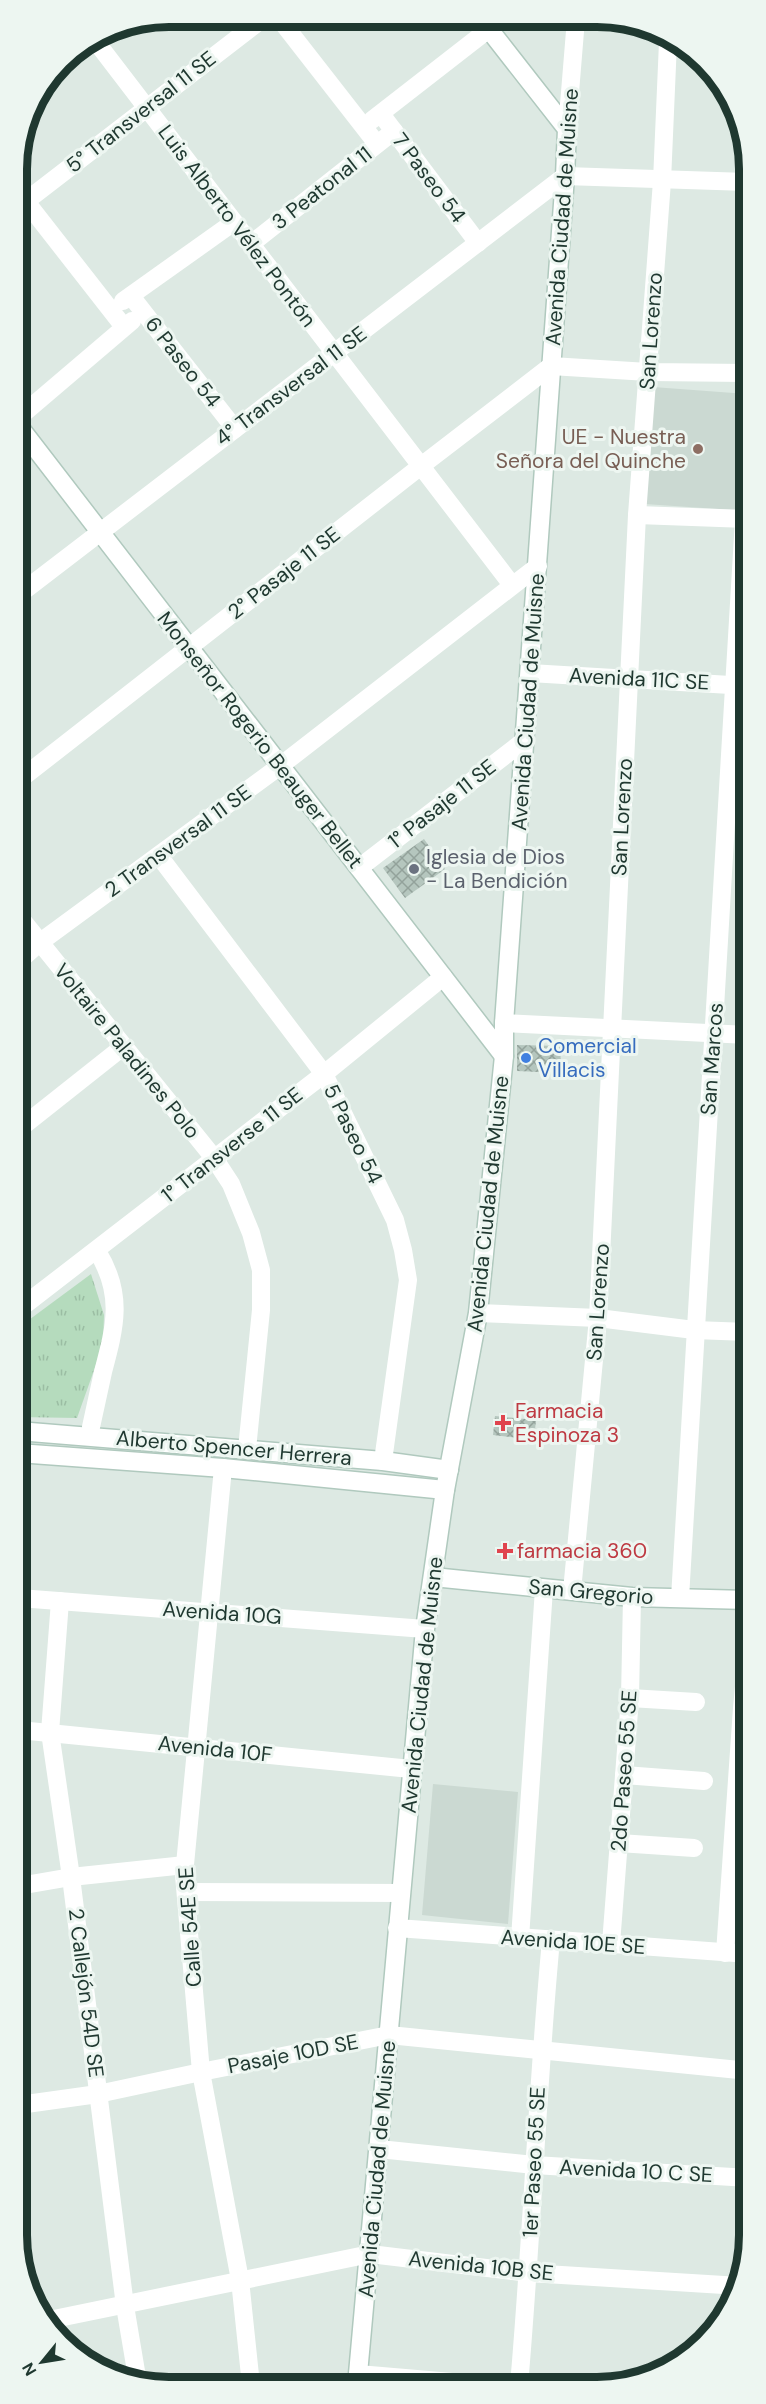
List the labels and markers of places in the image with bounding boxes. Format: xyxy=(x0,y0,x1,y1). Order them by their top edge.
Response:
place label: UE - Nuestra Señora del Quinche xyxy=(496,423,686,475)
marker: UE - Nuestra Señora del Quinche xyxy=(691,442,705,456)
place label: Iglesia de Dios - La Bendición xyxy=(426,843,567,895)
marker: Iglesia de Dios - La Bendición xyxy=(407,862,421,876)
place label: Comercial Villacis xyxy=(538,1032,637,1084)
marker: Comercial Villacis xyxy=(519,1051,533,1065)
place label: Farmacia Espinoza 3 xyxy=(515,1397,619,1449)
marker: Farmacia Espinoza 3 xyxy=(496,1416,510,1430)
place label: farmacia 360 xyxy=(517,1537,647,1565)
marker: farmacia 360 xyxy=(498,1544,512,1558)

